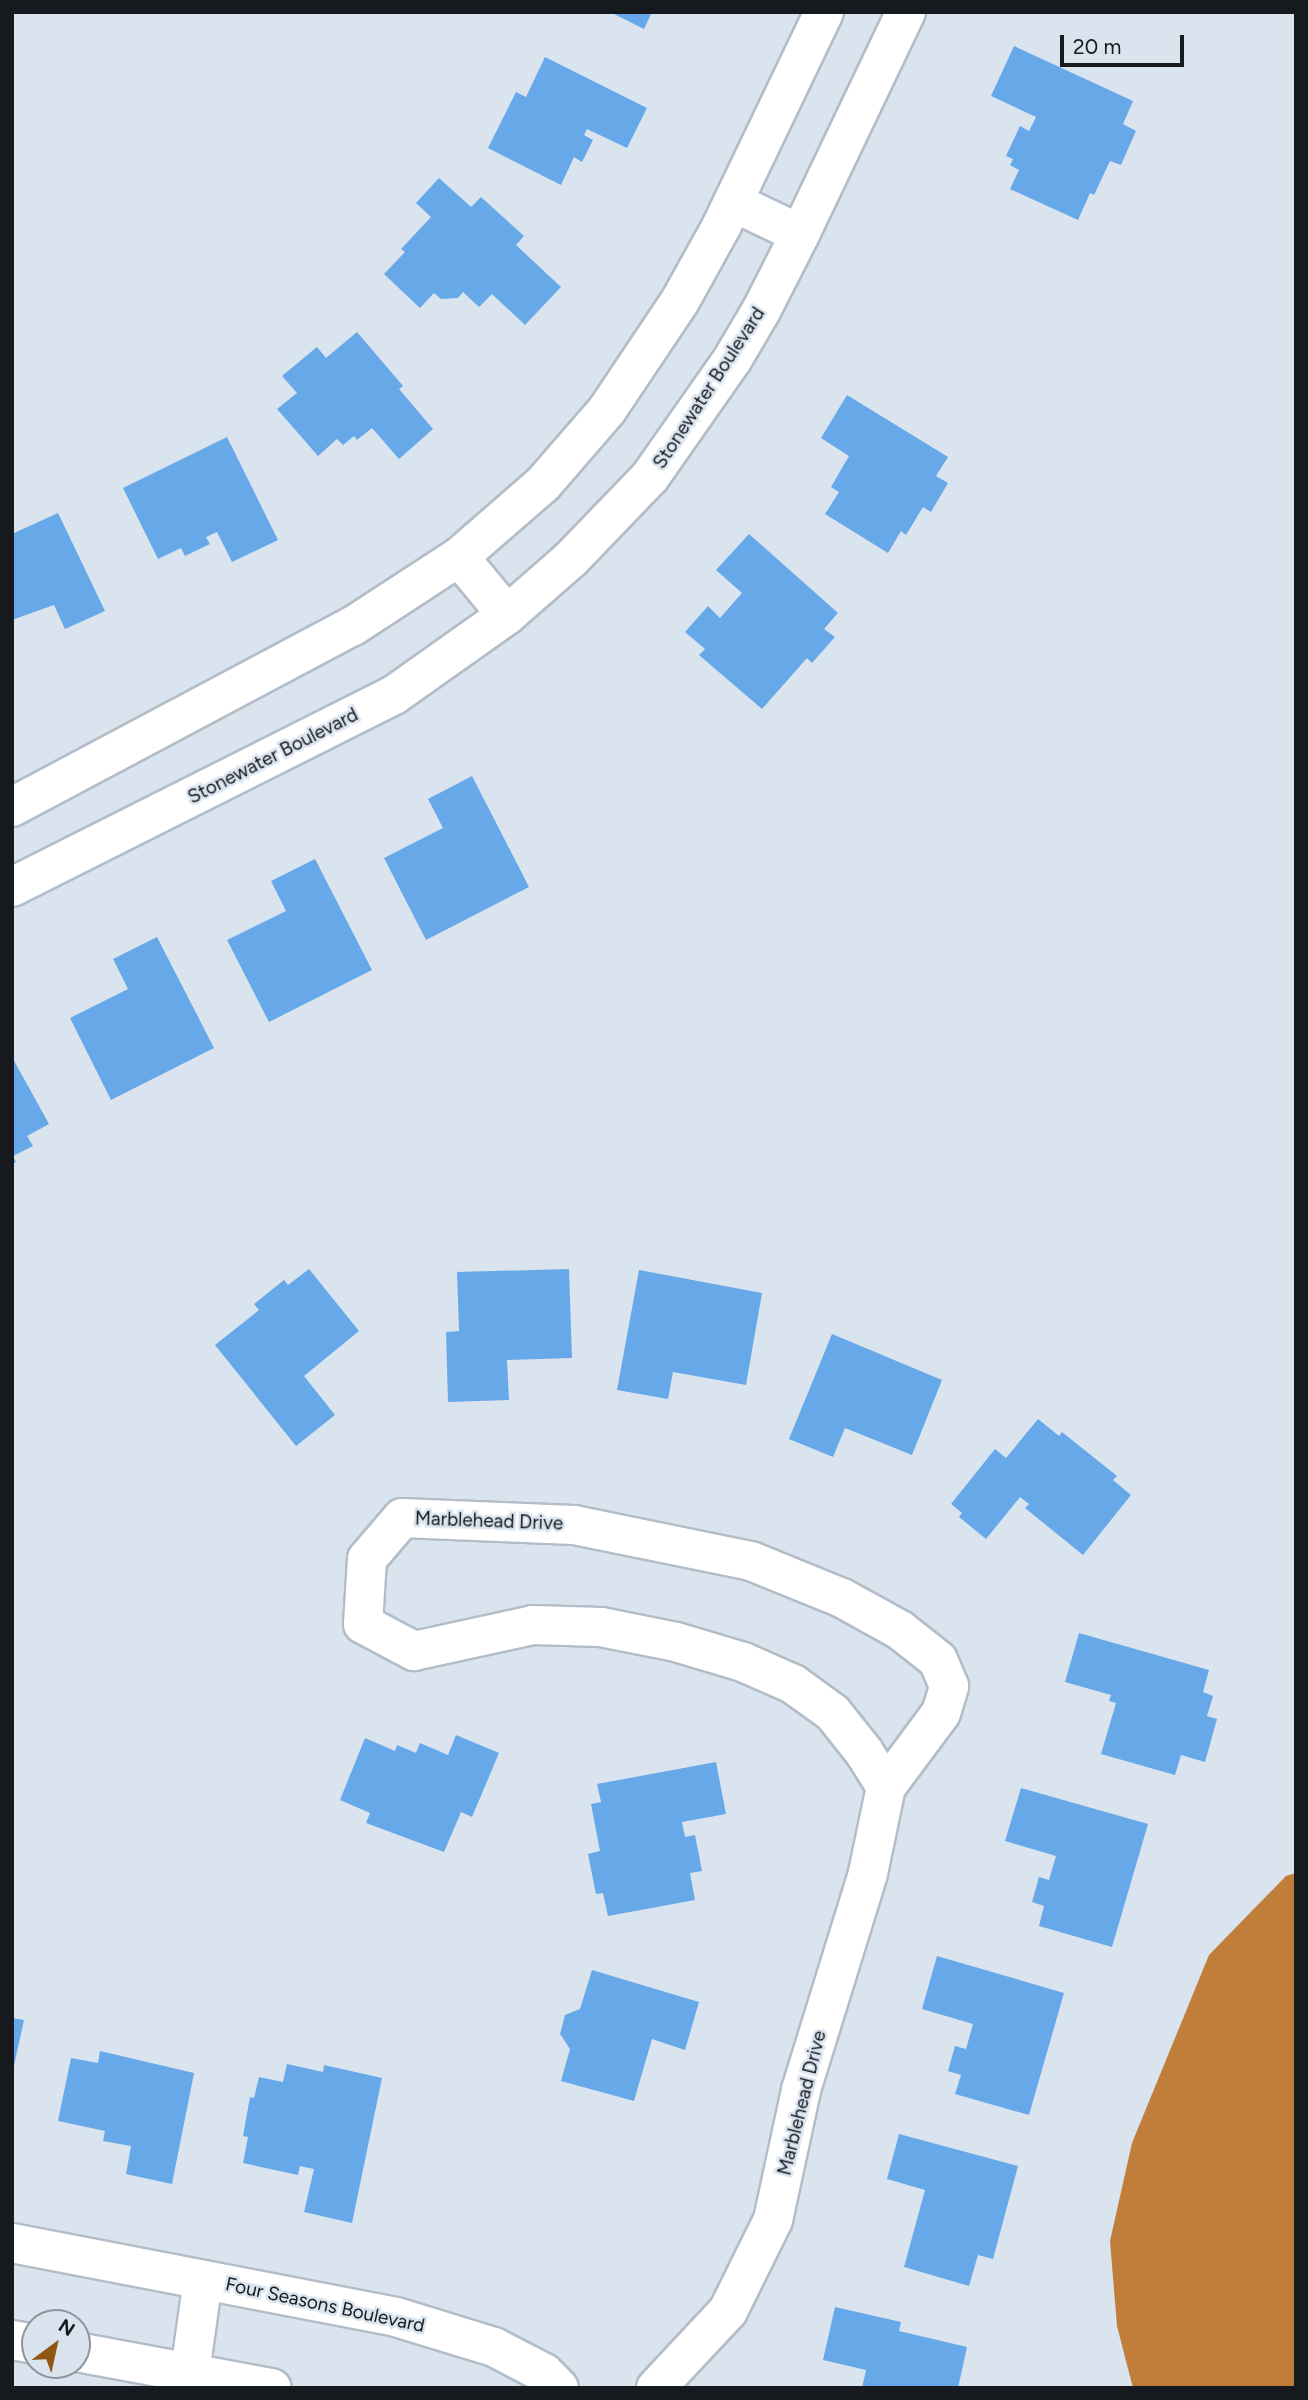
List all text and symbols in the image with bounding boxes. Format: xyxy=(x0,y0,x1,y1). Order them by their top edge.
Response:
scale bar xyxy=(1063,21,1187,65)
text: 20 m xyxy=(1073,34,1121,59)
street label: Stonewater Boulevard xyxy=(648,303,770,473)
street label: Stonewater Boulevard xyxy=(184,703,362,809)
street label: Marblehead Drive xyxy=(414,1507,564,1535)
street label: Marblehead Drive xyxy=(773,2028,831,2178)
street label: Four Seasons Boulevard xyxy=(223,2273,427,2337)
north arrow xyxy=(21,2309,91,2379)
text: N xyxy=(54,2314,79,2341)

